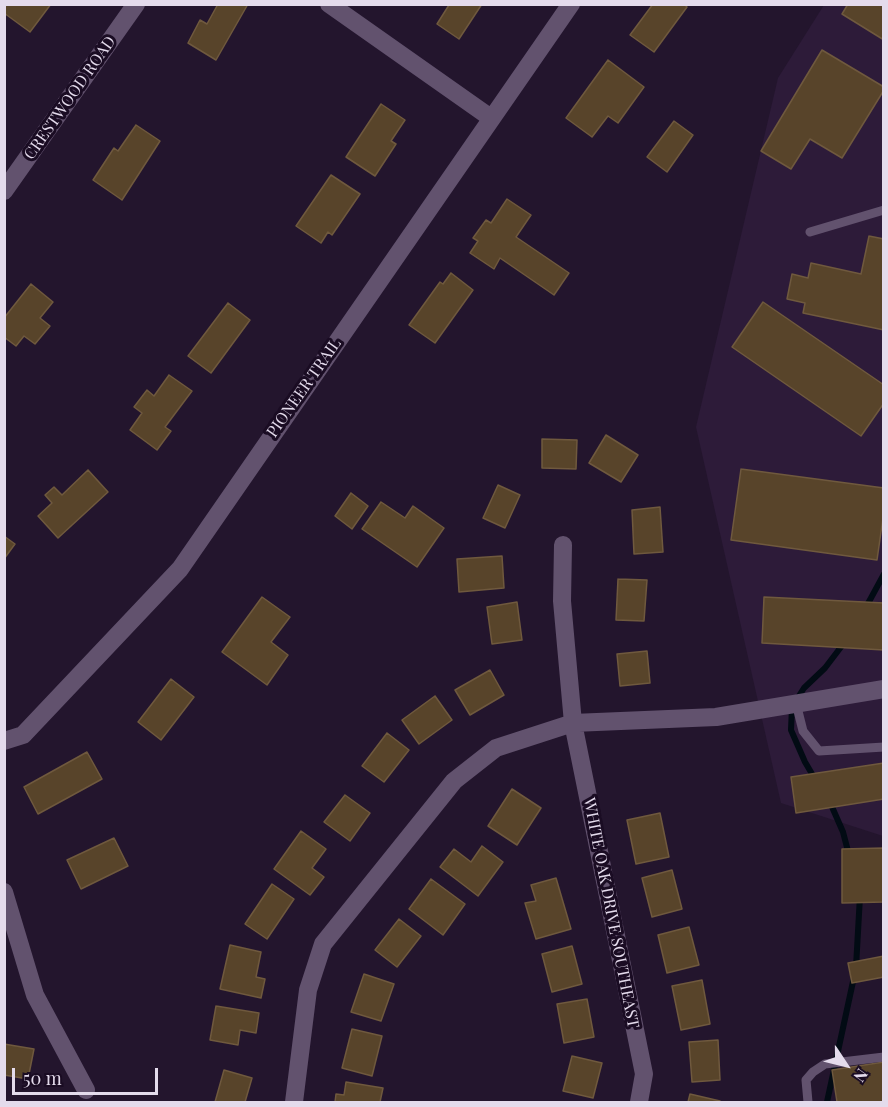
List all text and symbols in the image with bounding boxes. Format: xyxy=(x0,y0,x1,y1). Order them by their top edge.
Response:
street label: CRESTWOOD ROAD xyxy=(20,33,120,163)
street label: PIONEER TRAIL xyxy=(263,335,345,441)
street label: WHITE OAK DRIVE SOUTHEAST xyxy=(579,796,643,1030)
north arrow xyxy=(816,1035,876,1095)
scale bar xyxy=(15,1056,160,1094)
text: N xyxy=(849,1065,873,1086)
text: 50 m xyxy=(23,1066,62,1090)

